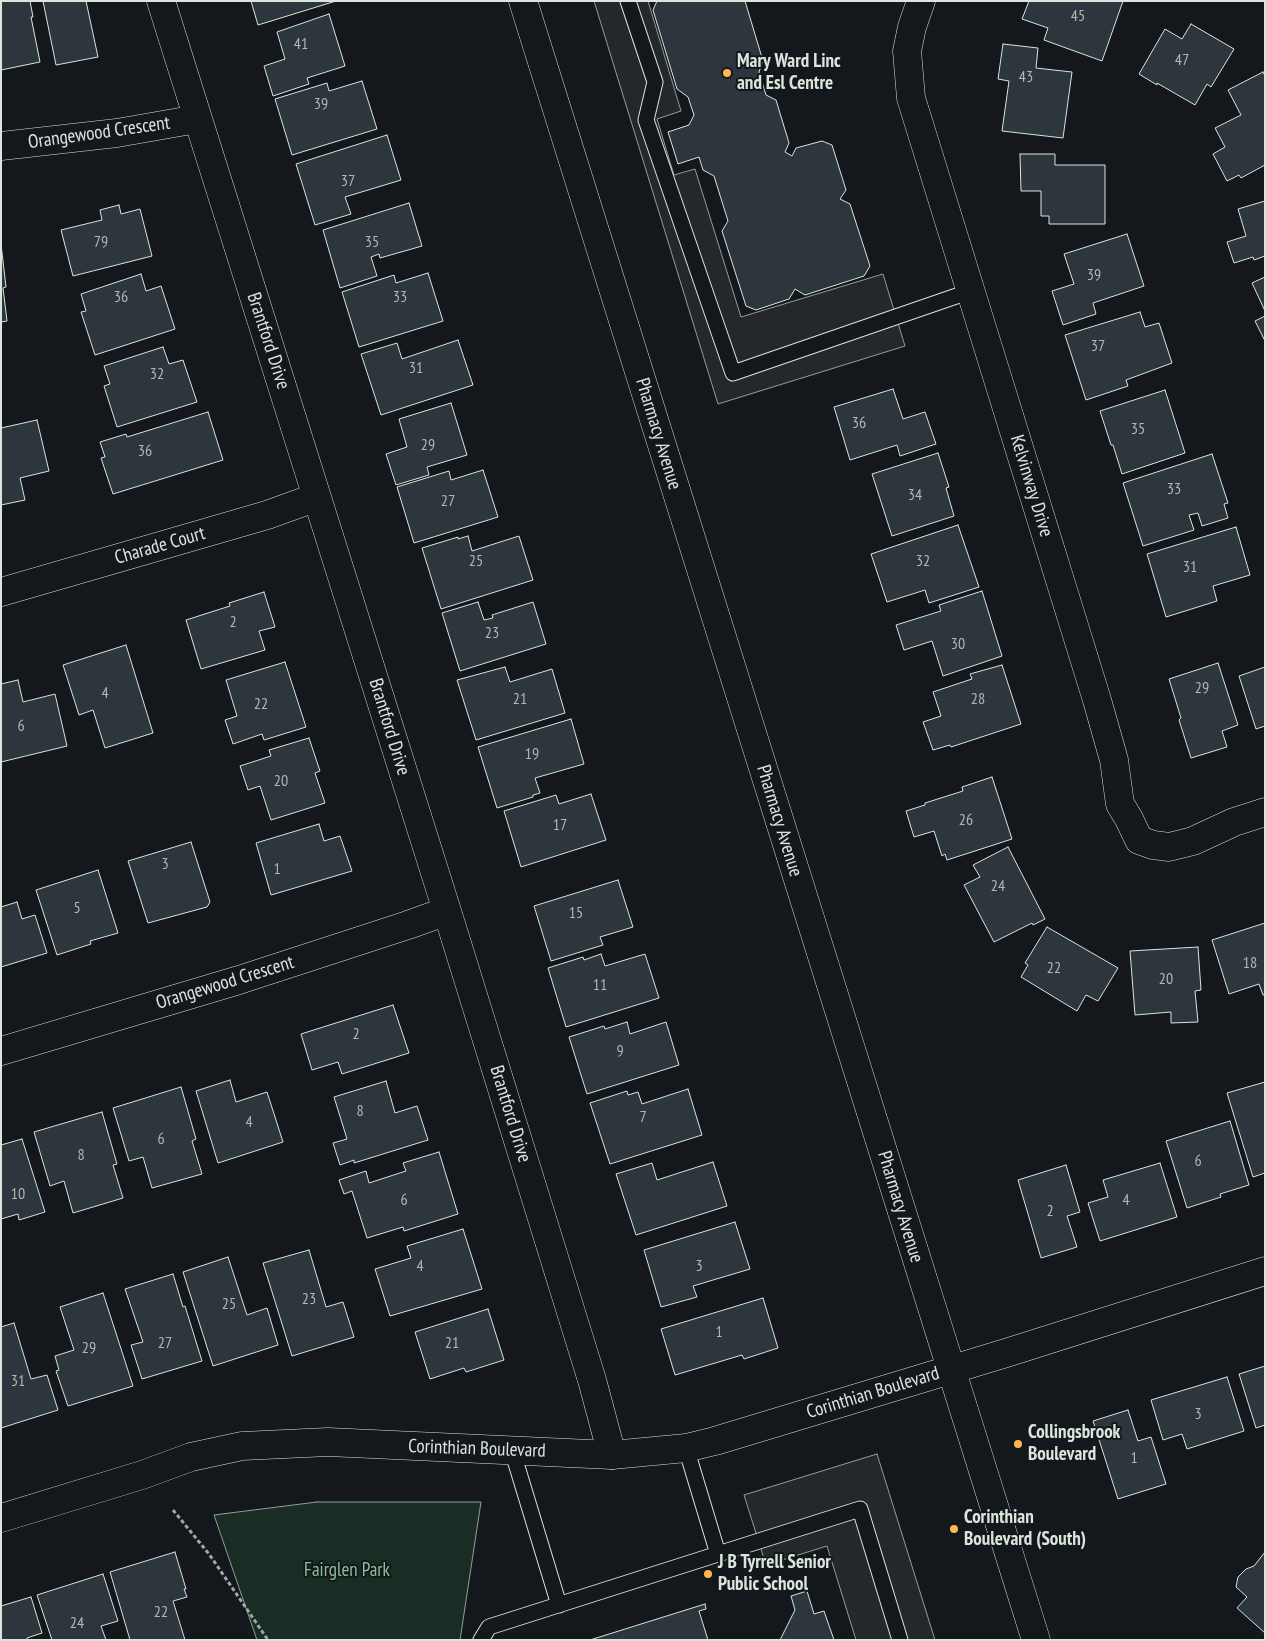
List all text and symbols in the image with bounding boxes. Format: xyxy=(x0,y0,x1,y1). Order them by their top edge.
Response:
house number: 45 xyxy=(1071,6,1085,26)
house number: 41 xyxy=(294,34,308,54)
house number: 47 xyxy=(1175,50,1189,70)
place label: Mary Ward Linc and Esl Centre xyxy=(737,51,841,95)
marker: Mary Ward Linc and Esl Centre xyxy=(721,67,733,79)
house number: 43 xyxy=(1019,67,1033,87)
house number: 39 xyxy=(314,94,328,114)
street label: Orangewood Crescent xyxy=(27,112,171,154)
house number: 37 xyxy=(341,171,355,191)
house number: 79 xyxy=(94,232,108,252)
house number: 35 xyxy=(365,232,379,252)
house number: 39 xyxy=(1087,265,1101,285)
house number: 36 xyxy=(114,287,128,307)
house number: 33 xyxy=(393,287,407,307)
street label: Brantford Drive xyxy=(242,290,294,392)
house number: 37 xyxy=(1091,336,1105,356)
house number: 31 xyxy=(409,358,423,378)
house number: 32 xyxy=(150,364,164,384)
street label: Pharmacy Avenue xyxy=(630,375,686,493)
house number: 36 xyxy=(852,413,866,433)
house number: 35 xyxy=(1131,419,1145,439)
street label: Kelvinway Drive xyxy=(1005,432,1057,540)
house number: 29 xyxy=(421,435,435,455)
house number: 36 xyxy=(138,441,152,461)
house number: 33 xyxy=(1167,479,1181,499)
house number: 34 xyxy=(908,485,922,505)
house number: 27 xyxy=(441,491,455,511)
street label: Charade Court xyxy=(112,522,208,570)
house number: 25 xyxy=(469,551,483,571)
house number: 32 xyxy=(916,551,930,571)
house number: 31 xyxy=(1183,557,1197,577)
house number: 2 xyxy=(229,612,237,632)
house number: 23 xyxy=(485,623,499,643)
house number: 30 xyxy=(951,634,965,654)
street label: Brantford Drive xyxy=(363,676,415,778)
house number: 29 xyxy=(1195,678,1209,698)
house number: 4 xyxy=(101,683,109,703)
house number: 21 xyxy=(513,689,527,709)
house number: 28 xyxy=(971,689,985,709)
house number: 22 xyxy=(254,694,268,714)
house number: 6 xyxy=(17,716,25,736)
house number: 19 xyxy=(525,744,539,764)
street label: Pharmacy Avenue xyxy=(751,762,807,880)
house number: 20 xyxy=(274,771,288,791)
house number: 26 xyxy=(959,810,973,830)
house number: 17 xyxy=(553,815,567,835)
house number: 3 xyxy=(161,854,169,874)
house number: 1 xyxy=(273,859,281,879)
house number: 24 xyxy=(991,876,1005,896)
house number: 5 xyxy=(73,898,81,918)
house number: 15 xyxy=(569,903,583,923)
street label: Orangewood Crescent xyxy=(153,951,297,1015)
house number: 18 xyxy=(1243,953,1257,973)
house number: 22 xyxy=(1047,958,1061,978)
house number: 20 xyxy=(1159,969,1173,989)
house number: 11 xyxy=(593,975,607,995)
house number: 2 xyxy=(352,1024,360,1044)
house number: 9 xyxy=(616,1041,624,1061)
street label: Brantford Drive xyxy=(484,1063,536,1165)
house number: 8 xyxy=(356,1101,364,1121)
house number: 7 xyxy=(639,1107,647,1127)
house number: 4 xyxy=(245,1112,253,1132)
house number: 6 xyxy=(157,1129,165,1149)
house number: 8 xyxy=(77,1145,85,1165)
street label: Pharmacy Avenue xyxy=(872,1148,928,1266)
house number: 6 xyxy=(1194,1151,1202,1171)
house number: 10 xyxy=(11,1184,25,1204)
house number: 6 xyxy=(400,1190,408,1210)
house number: 4 xyxy=(1122,1190,1130,1210)
house number: 2 xyxy=(1046,1201,1054,1221)
house number: 4 xyxy=(416,1256,424,1276)
house number: 3 xyxy=(695,1256,703,1276)
house number: 23 xyxy=(302,1289,316,1309)
house number: 25 xyxy=(222,1294,236,1314)
house number: 1 xyxy=(715,1322,723,1342)
house number: 27 xyxy=(158,1333,172,1353)
house number: 21 xyxy=(445,1333,459,1353)
house number: 29 xyxy=(82,1338,96,1358)
street label: Corinthian Boulevard xyxy=(804,1362,942,1424)
house number: 31 xyxy=(11,1371,25,1391)
house number: 3 xyxy=(1194,1404,1202,1424)
place label: Collingsbrook Boulevard xyxy=(1028,1422,1120,1466)
street label: Corinthian Boulevard xyxy=(408,1435,546,1463)
marker: Collingsbrook Boulevard xyxy=(1012,1438,1024,1450)
house number: 1 xyxy=(1130,1448,1138,1468)
place label: Corinthian Boulevard (South) xyxy=(964,1507,1086,1551)
marker: Corinthian Boulevard (South) xyxy=(948,1523,960,1535)
place label: J B Tyrrell Senior Public School xyxy=(718,1552,831,1596)
park label: Fairglen Park xyxy=(304,1560,390,1582)
marker: J B Tyrrell Senior Public School xyxy=(702,1568,714,1580)
house number: 22 xyxy=(154,1602,168,1622)
house number: 24 xyxy=(70,1613,84,1633)

